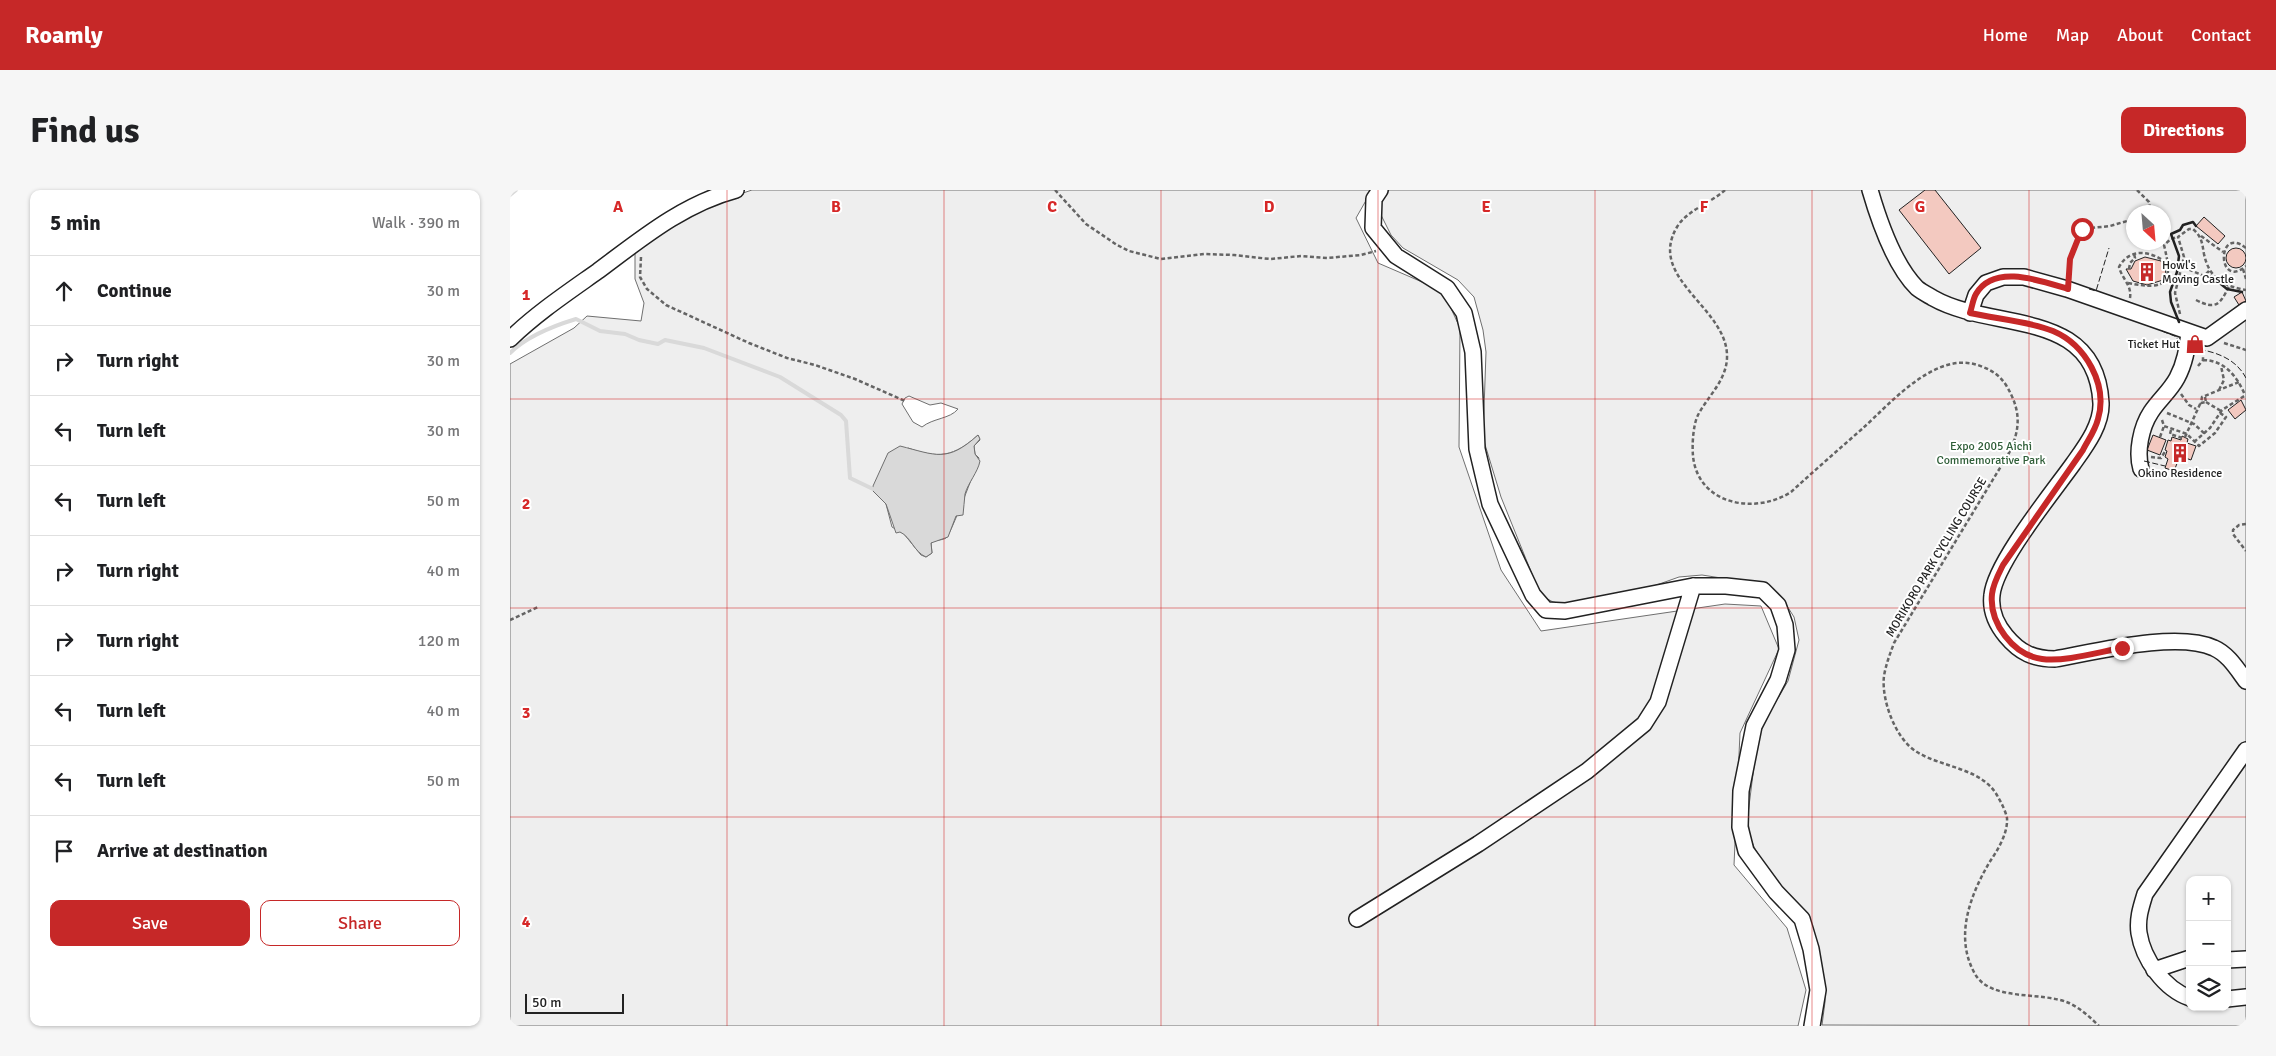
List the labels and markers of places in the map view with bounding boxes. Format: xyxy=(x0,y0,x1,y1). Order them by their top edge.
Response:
place label: Howl's Moving Castle xyxy=(2162,258,2234,287)
building icon: Howl's Moving Castle xyxy=(2136,261,2158,283)
shop icon: Ticket Hut xyxy=(2184,333,2206,355)
place label: Ticket Hut xyxy=(2128,337,2180,352)
building icon: Okino Residence xyxy=(2169,442,2191,464)
place label: Okino Residence xyxy=(2138,466,2222,481)

